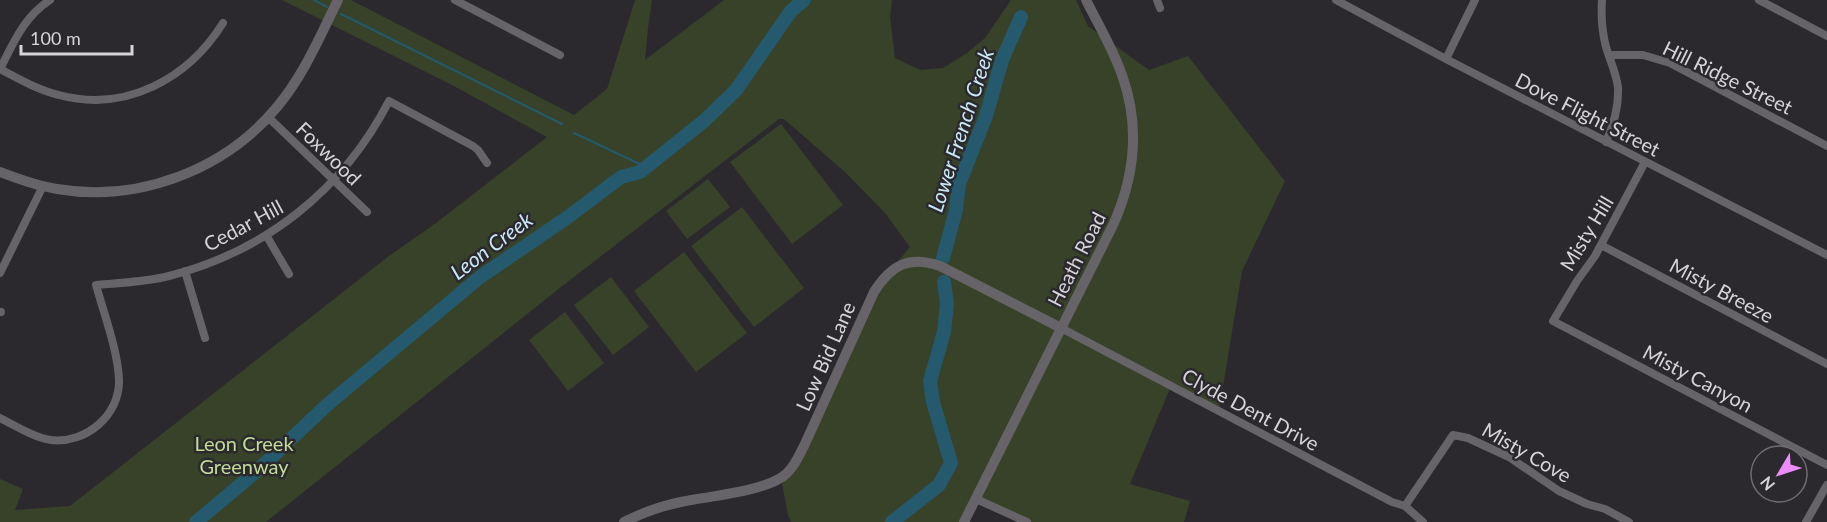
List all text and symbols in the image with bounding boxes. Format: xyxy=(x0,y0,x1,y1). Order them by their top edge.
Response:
scale bar xyxy=(21,18,132,56)
text: 100 m xyxy=(30,27,81,49)
street label: Hill Ridge Street xyxy=(1659,35,1797,119)
water label: Lower French Creek xyxy=(922,44,999,215)
street label: Dove Flight Street xyxy=(1512,67,1664,161)
street label: Foxwood xyxy=(292,116,366,190)
street label: Misty Hill xyxy=(1554,191,1618,275)
street label: Cedar Hill xyxy=(199,194,287,256)
water label: Leon Creek xyxy=(445,206,538,284)
street label: Heath Road xyxy=(1042,208,1110,310)
street label: Misty Breeze xyxy=(1666,253,1778,327)
street label: Low Bid Lane xyxy=(790,298,860,414)
street label: Misty Canyon xyxy=(1639,339,1757,417)
street label: Clyde Dent Drive xyxy=(1178,363,1324,455)
street label: Misty Cove xyxy=(1478,417,1576,487)
park label: Leon Creek Greenway xyxy=(194,431,294,478)
north arrow xyxy=(1749,444,1809,504)
text: N xyxy=(1756,473,1778,495)

